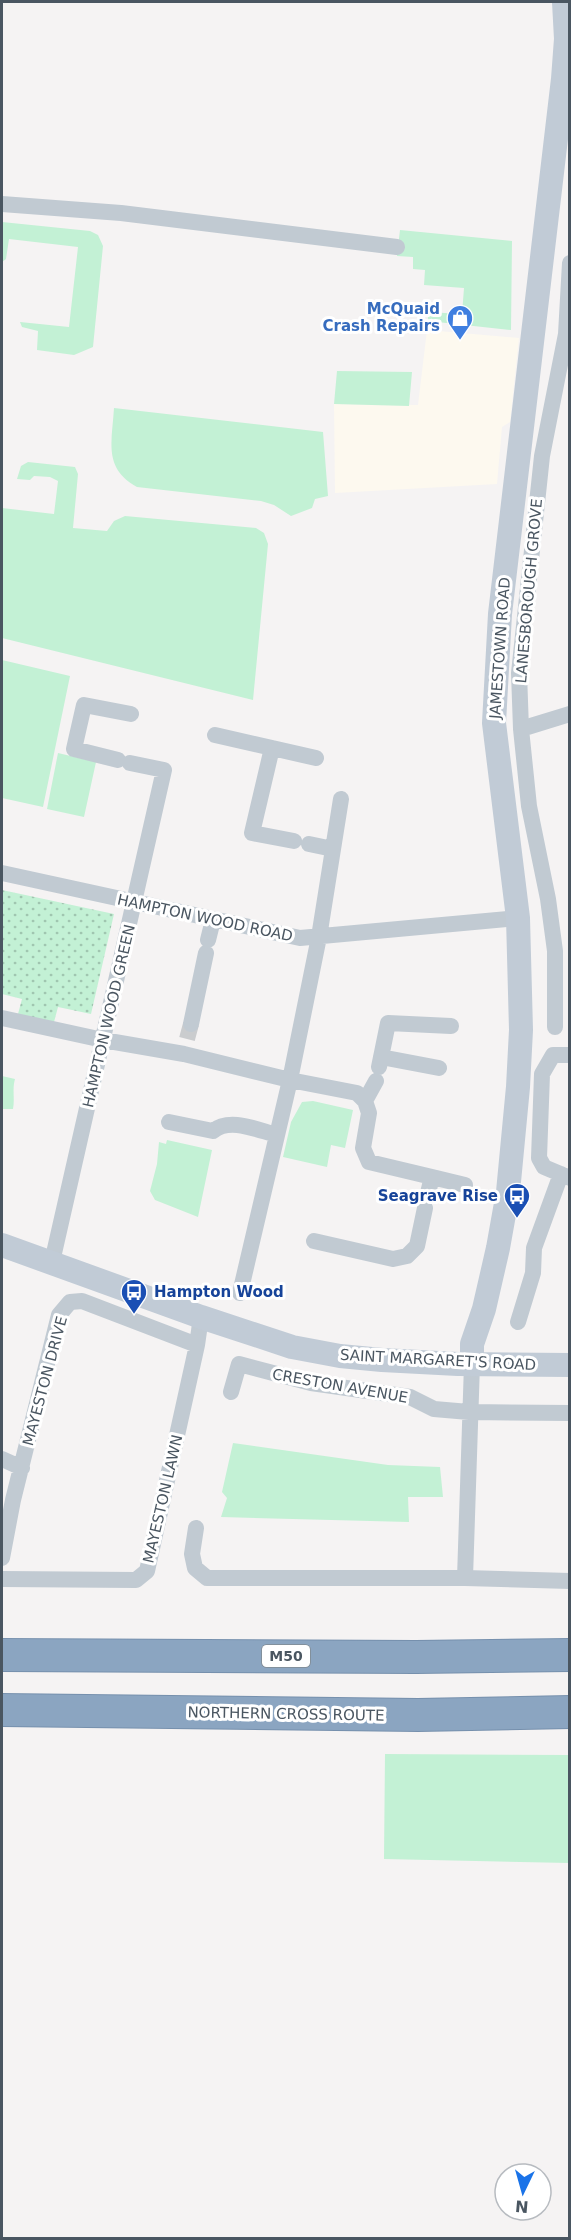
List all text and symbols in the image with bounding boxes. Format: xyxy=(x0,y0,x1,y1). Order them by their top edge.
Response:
place label: McQuaid Crash Repairs xyxy=(323,300,440,335)
shop icon: McQuaid Crash Repairs xyxy=(445,303,475,341)
street label: LANESBOROUGH GROVE xyxy=(512,498,546,684)
street label: JAMESTOWN ROAD xyxy=(486,577,514,720)
street label: HAMPTON WOOD ROAD xyxy=(116,891,294,945)
street label: HAMPTON WOOD GREEN xyxy=(79,923,139,1109)
bus stop icon: Seagrave Rise xyxy=(502,1181,532,1219)
place label: Seagrave Rise xyxy=(378,1187,498,1205)
bus stop icon: Hampton Wood xyxy=(119,1277,149,1315)
place label: Hampton Wood xyxy=(154,1283,284,1301)
street label: MAYESTON DRIVE xyxy=(19,1314,71,1448)
street label: SAINT MARGARET'S ROAD xyxy=(339,1346,537,1374)
street label: CRESTON AVENUE xyxy=(271,1365,409,1407)
street label: MAYESTON LAWN xyxy=(139,1433,187,1565)
road number: M50 xyxy=(262,1645,310,1667)
street label: NORTHERN CROSS ROUTE xyxy=(187,1703,385,1725)
north arrow xyxy=(493,2162,553,2222)
text: N xyxy=(514,2196,529,2216)

